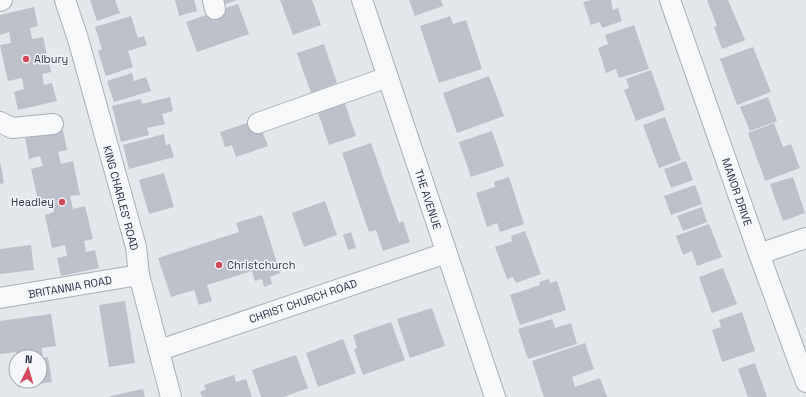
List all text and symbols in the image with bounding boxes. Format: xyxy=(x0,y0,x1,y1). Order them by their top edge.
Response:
place label: Albury xyxy=(34,52,68,66)
marker: Albury xyxy=(21,54,31,64)
street label: KING CHARLES' ROAD xyxy=(100,144,142,252)
street label: MANOR DRIVE xyxy=(719,156,755,228)
street label: THE AVENUE xyxy=(412,167,444,231)
place label: Headley xyxy=(11,195,54,209)
marker: Headley xyxy=(57,197,67,207)
place label: Christchurch xyxy=(227,258,295,272)
marker: Christchurch xyxy=(214,260,224,270)
street label: BRITANNIA ROAD xyxy=(27,273,113,301)
street label: CHRIST CHURCH ROAD xyxy=(247,276,359,326)
north arrow xyxy=(8,349,48,389)
text: N xyxy=(25,352,33,366)

